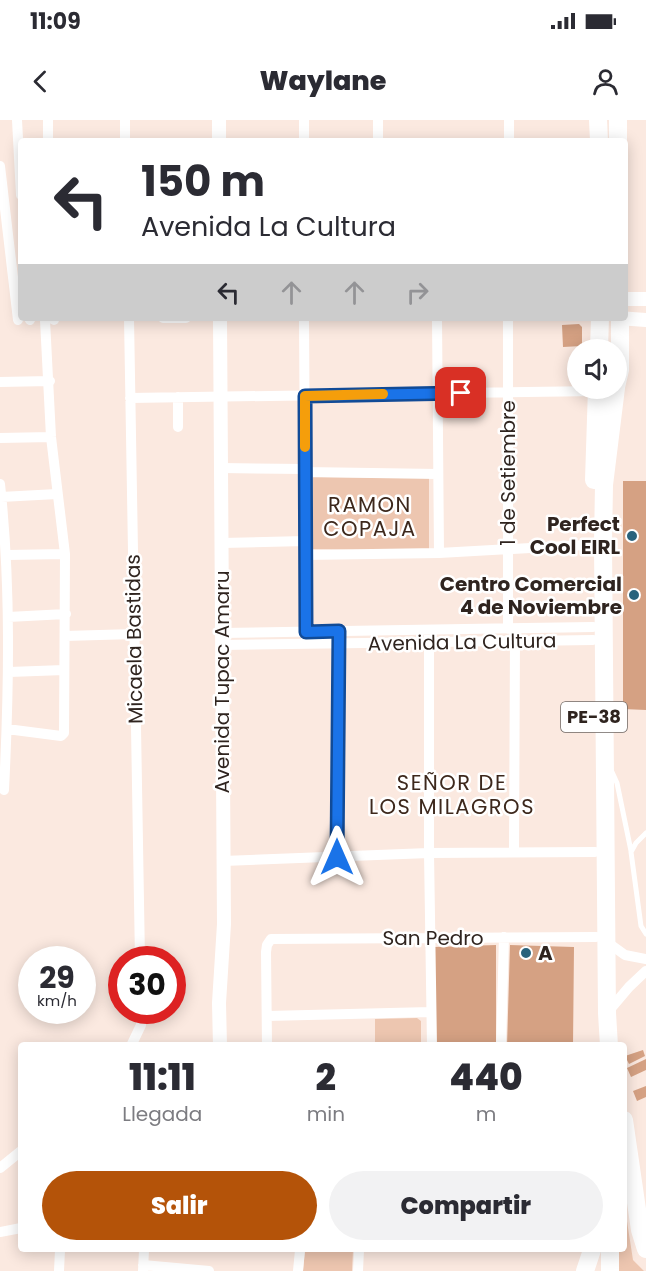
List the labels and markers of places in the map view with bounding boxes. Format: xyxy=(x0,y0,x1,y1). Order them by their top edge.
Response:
pin xyxy=(435,367,486,418)
place label: Perfect Cool EIRL xyxy=(530,510,620,561)
marker: Perfect Cool EIRL xyxy=(625,529,639,543)
place label: Centro Comercial 4 de Noviembre xyxy=(440,570,622,621)
marker: Centro Comercial 4 de Noviembre xyxy=(627,588,641,602)
place label: A xyxy=(538,939,553,967)
marker: A xyxy=(519,946,533,960)

